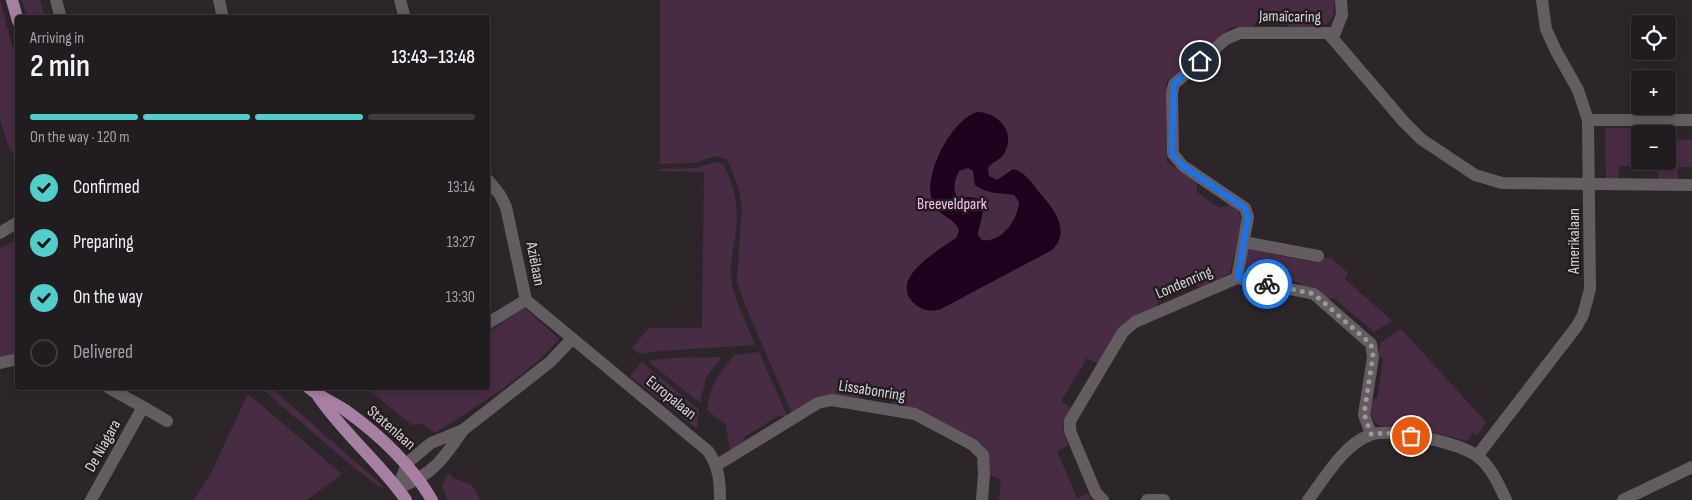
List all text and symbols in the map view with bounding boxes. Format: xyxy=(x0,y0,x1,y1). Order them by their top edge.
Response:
street label: Jamaïcaring xyxy=(1258,7,1321,27)
map controls xyxy=(1631,15,1676,170)
button: locate xyxy=(1631,15,1676,60)
text: Arriving in xyxy=(30,29,84,48)
pin xyxy=(1179,40,1221,82)
text: 13:43–13:48 xyxy=(391,46,475,69)
text: 2 min xyxy=(30,47,90,86)
icon: home xyxy=(1186,47,1214,75)
button: + xyxy=(1631,70,1676,115)
button: − xyxy=(1631,125,1676,170)
text: On the way · 120 m xyxy=(30,128,129,147)
icon: check xyxy=(30,174,58,202)
text: Confirmed xyxy=(73,176,140,199)
text: 13:14 xyxy=(447,178,475,197)
park label: Breeveldpark xyxy=(917,195,987,214)
street label: Amerikalaan xyxy=(1565,208,1584,275)
icon: check xyxy=(30,229,58,257)
text: Preparing xyxy=(73,231,134,254)
text: 13:27 xyxy=(447,233,475,252)
street label: Aziëlaan xyxy=(521,239,549,288)
courier xyxy=(1242,259,1292,309)
street label: Londenring xyxy=(1153,263,1215,303)
icon: bike xyxy=(1253,270,1281,298)
icon: check xyxy=(30,284,58,312)
text: On the way xyxy=(73,286,143,309)
text: 13:30 xyxy=(446,288,475,307)
text: Delivered xyxy=(73,341,133,364)
street label: Europalaan xyxy=(642,372,700,424)
street label: Lissabonring xyxy=(837,376,907,406)
street label: Statenlaan xyxy=(363,402,419,454)
pin xyxy=(1390,415,1432,457)
street label: De Niagara xyxy=(81,416,125,476)
icon: bag xyxy=(1397,422,1425,450)

